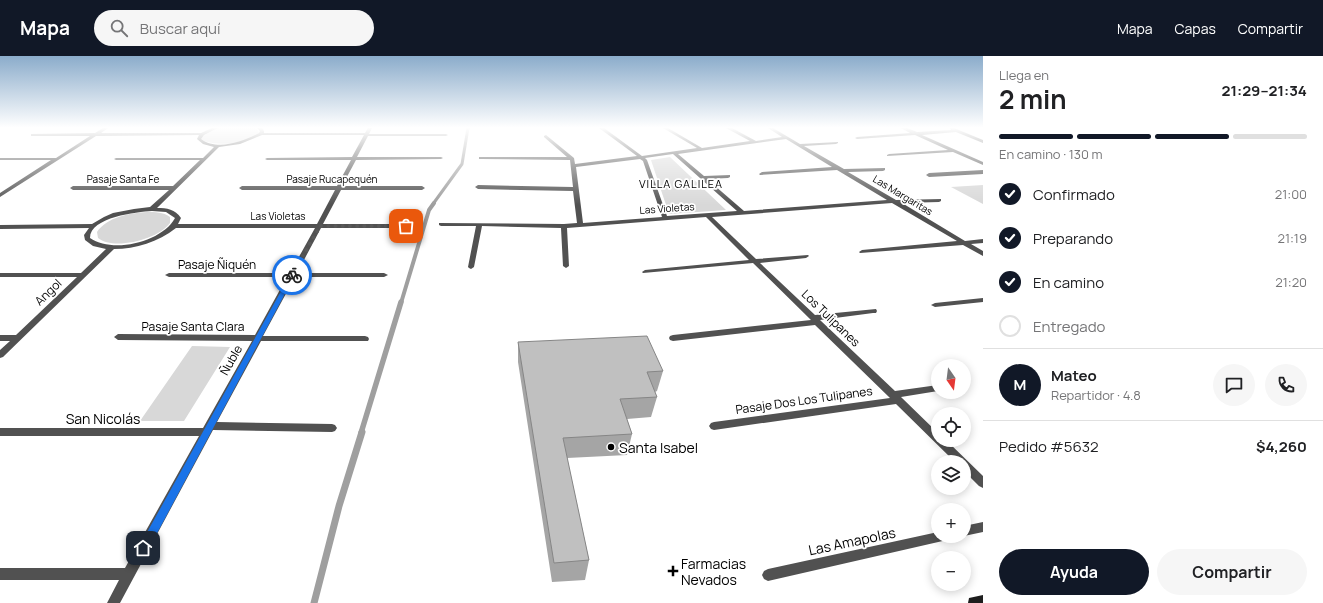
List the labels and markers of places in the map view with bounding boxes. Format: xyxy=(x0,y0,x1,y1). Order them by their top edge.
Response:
pin xyxy=(389,209,423,243)
place label: Santa Isabel xyxy=(619,438,698,457)
marker: Santa Isabel xyxy=(606,442,616,452)
pin xyxy=(126,531,160,565)
place label: Farmacias Nevados xyxy=(681,554,746,589)
marker: Farmacias Nevados xyxy=(668,566,678,576)

